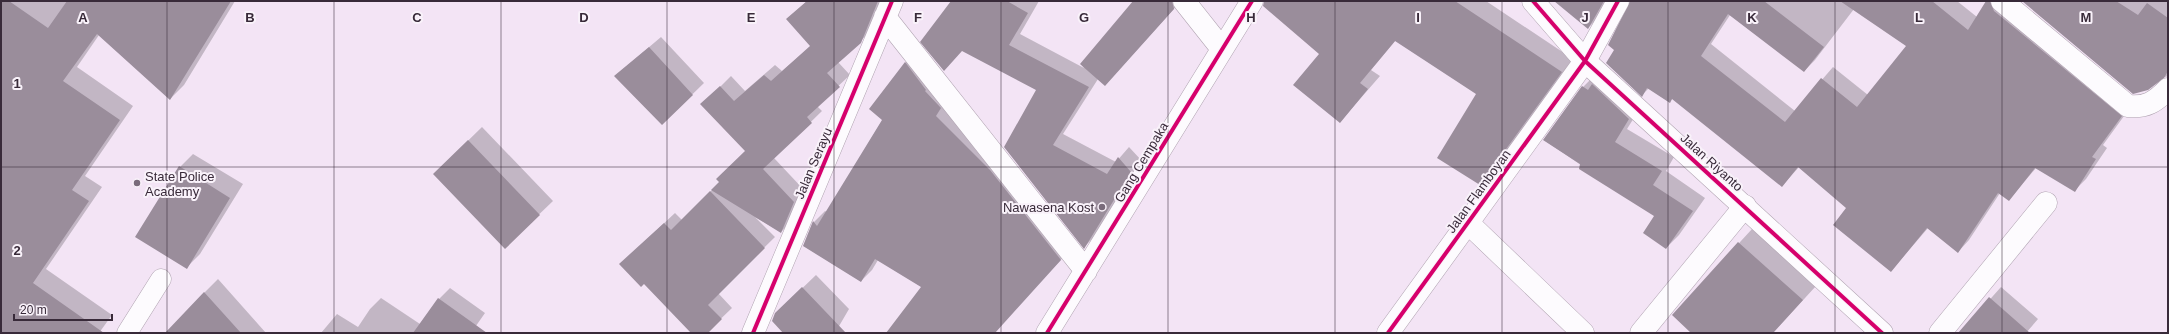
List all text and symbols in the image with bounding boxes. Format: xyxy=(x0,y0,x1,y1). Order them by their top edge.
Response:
text: A xyxy=(78,10,88,25)
text: B xyxy=(245,10,255,25)
text: C xyxy=(412,10,422,25)
text: D xyxy=(579,10,589,25)
text: E xyxy=(747,10,756,25)
text: F xyxy=(914,10,922,25)
text: G xyxy=(1079,10,1089,25)
text: H xyxy=(1246,10,1256,25)
text: I xyxy=(1416,10,1420,25)
text: J xyxy=(1581,10,1589,25)
text: K xyxy=(1747,10,1757,25)
text: L xyxy=(1915,10,1923,25)
text: M xyxy=(2081,10,2091,25)
text: 1 xyxy=(13,76,21,91)
street label: Gang Cempaka xyxy=(1112,119,1172,205)
street label: Jalan Serayu xyxy=(792,125,835,201)
street label: Jalan Riyanto xyxy=(1677,130,1746,194)
street label: Jalan Flamboyan xyxy=(1443,147,1514,236)
place label: State Police Academy xyxy=(145,169,214,199)
marker: State Police Academy xyxy=(132,178,142,188)
place label: Nawasena Kost xyxy=(1003,200,1094,215)
marker: Nawasena Kost xyxy=(1097,202,1107,212)
text: 2 xyxy=(13,243,21,258)
scale bar xyxy=(14,296,112,322)
text: 20 m xyxy=(20,303,47,317)

